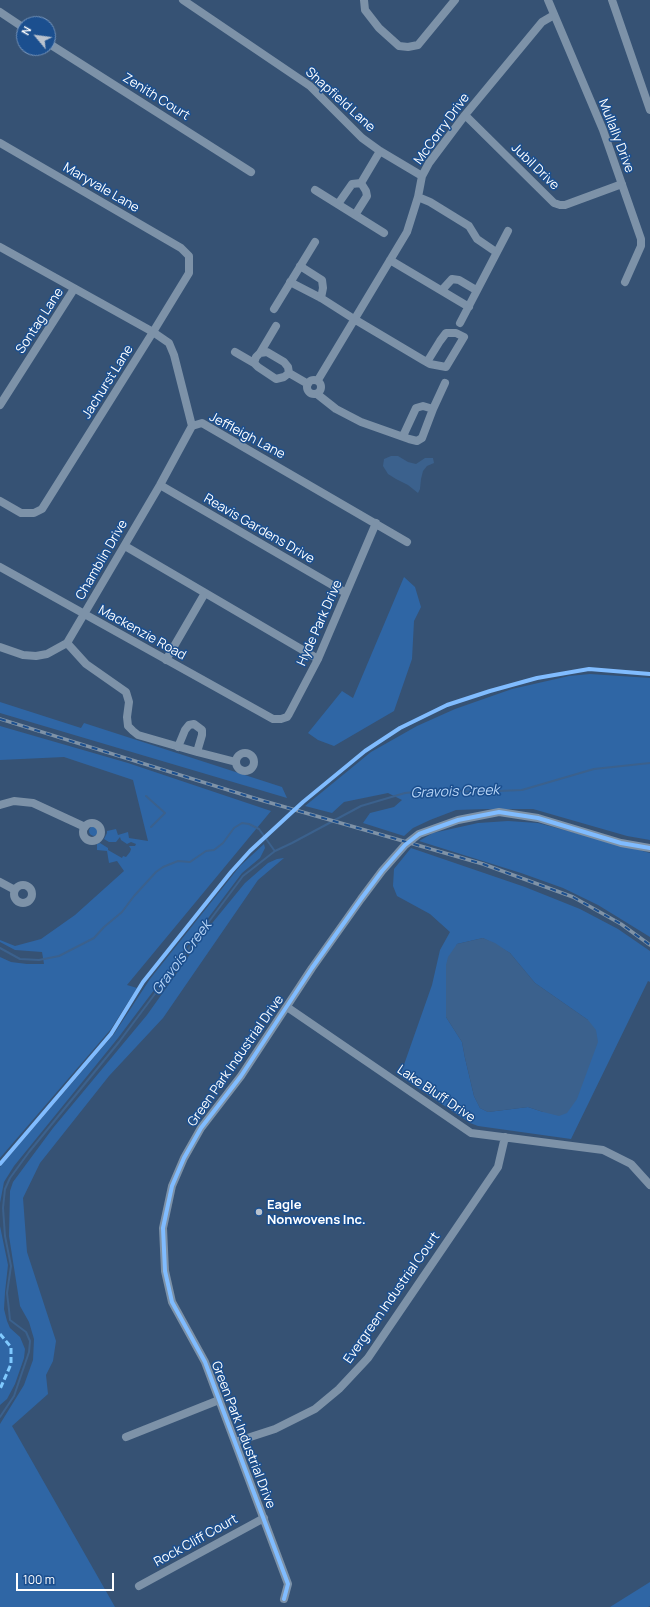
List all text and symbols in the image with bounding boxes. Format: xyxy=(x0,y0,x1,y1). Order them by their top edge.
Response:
north arrow xyxy=(16,16,56,56)
text: N xyxy=(17,23,34,38)
street label: Shapfield Lane xyxy=(302,65,378,135)
street label: Zenith Court xyxy=(120,70,192,124)
street label: McCorry Drive xyxy=(411,90,473,168)
street label: Mullally Drive xyxy=(595,97,637,175)
street label: Jubil Drive xyxy=(508,140,562,194)
street label: Maryvale Lane xyxy=(60,160,142,216)
street label: Sontag Lane xyxy=(13,285,67,357)
street label: Jachurst Lane xyxy=(79,342,137,422)
street label: Jeffleigh Lane xyxy=(206,410,288,462)
street label: Reavis Gardens Drive xyxy=(201,491,317,567)
street label: Chamblin Drive xyxy=(73,517,131,603)
street label: Hyde Park Drive xyxy=(294,578,346,668)
street label: Mackenzie Road xyxy=(95,602,189,664)
water label: Gravois Creek xyxy=(410,782,500,802)
water label: Gravois Creek xyxy=(149,917,215,999)
street label: Green Park Industrial Drive xyxy=(185,992,287,1130)
street label: Lake Bluff Drive xyxy=(394,1062,478,1126)
place label: Eagle Nonwovens Inc. xyxy=(267,1197,366,1228)
marker: Eagle Nonwovens Inc. xyxy=(254,1207,264,1217)
street label: Evergreen Industrial Court xyxy=(341,1229,443,1367)
street label: Green Park Industrial Drive xyxy=(208,1359,278,1511)
street label: Rock Cliff Court xyxy=(151,1512,241,1570)
scale bar xyxy=(18,1565,116,1591)
text: 100 m xyxy=(23,1571,55,1588)

